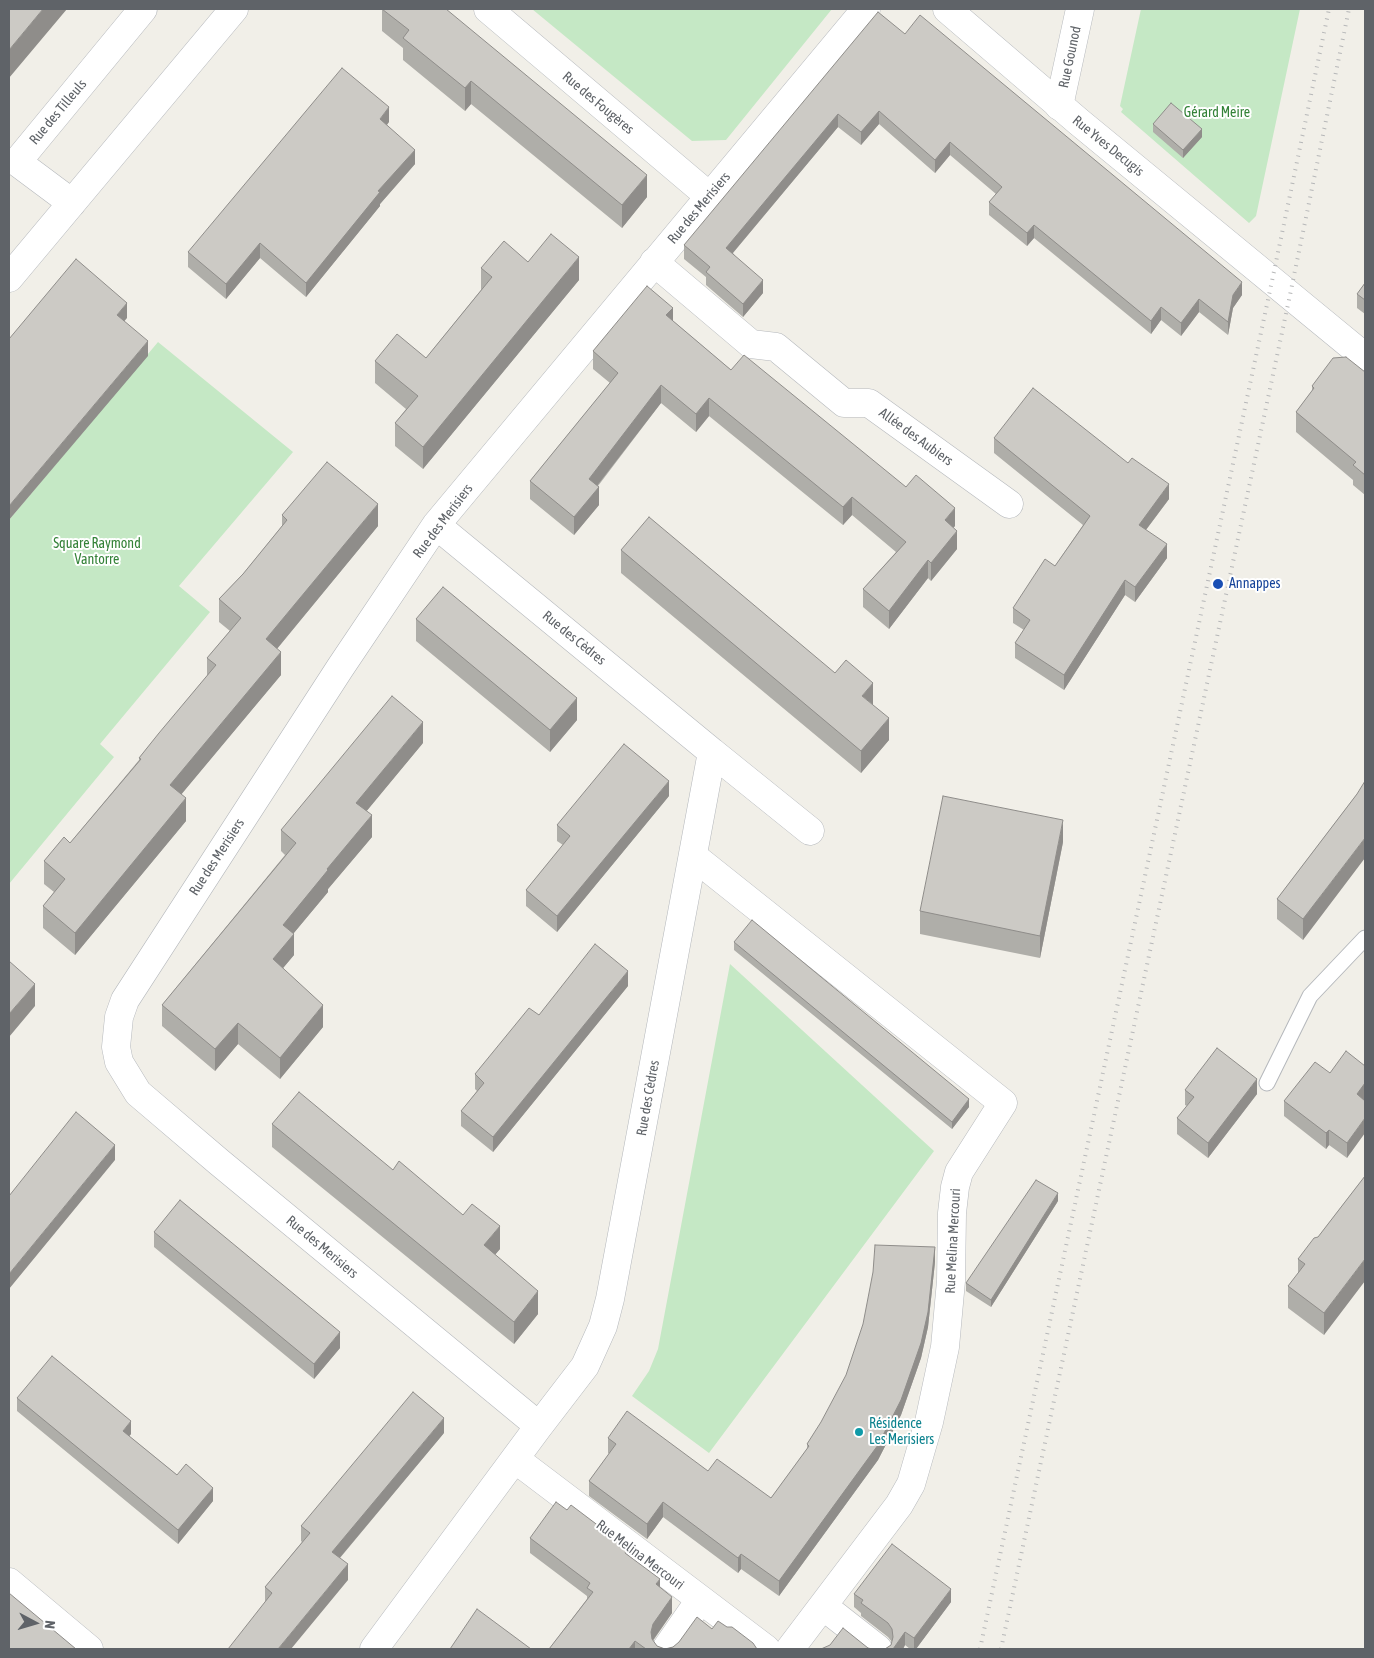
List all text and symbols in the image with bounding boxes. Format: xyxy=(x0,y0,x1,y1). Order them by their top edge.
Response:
street label: Rue Gounod xyxy=(1055,25,1085,89)
street label: Rue des Fougères xyxy=(559,68,637,138)
street label: Rue des Tilleuls xyxy=(26,76,90,148)
park label: Gérard Meire xyxy=(1184,105,1250,121)
street label: Rue Yves Decugis xyxy=(1069,112,1147,180)
street label: Rue des Merisiers xyxy=(664,169,734,247)
street label: Allée des Aubiers xyxy=(876,405,956,469)
street label: Rue des Merisiers xyxy=(410,481,476,561)
park label: Square Raymond Vantorre xyxy=(53,536,141,568)
place label: Annappes xyxy=(1229,576,1281,592)
marker: Annappes xyxy=(1211,577,1225,591)
street label: Rue des Cèdres xyxy=(539,607,609,669)
street label: Rue des Merisiers xyxy=(186,815,248,899)
street label: Rue des Cèdres xyxy=(633,1059,663,1137)
street label: Rue Melina Mercouri xyxy=(942,1188,964,1294)
street label: Rue des Merisiers xyxy=(283,1212,361,1282)
place label: Résidence Les Merisiers xyxy=(869,1416,934,1448)
marker: Résidence Les Merisiers xyxy=(853,1426,865,1438)
street label: Rue Melina Mercouri xyxy=(593,1516,687,1594)
north arrow xyxy=(10,1598,60,1648)
text: N xyxy=(42,1620,58,1630)

